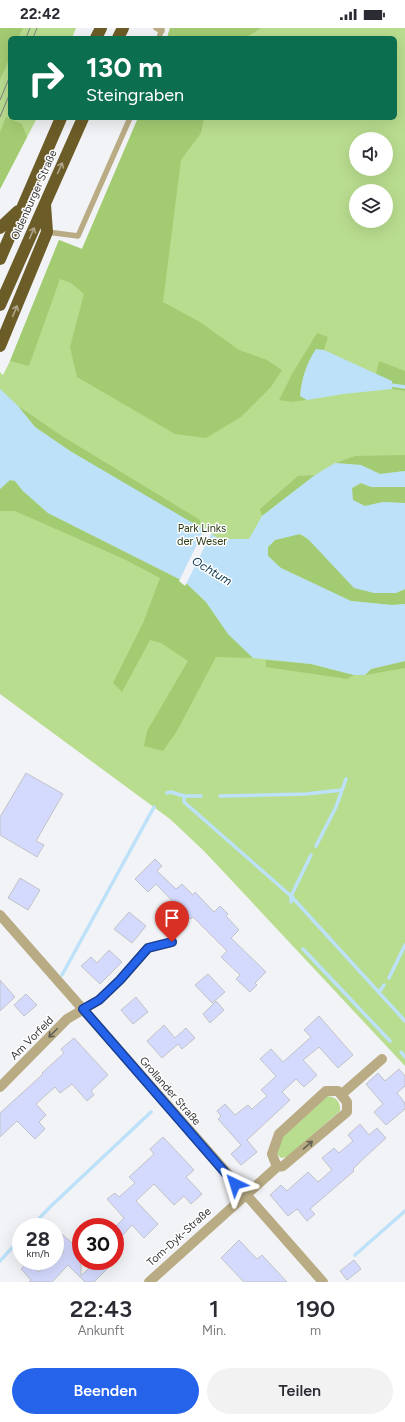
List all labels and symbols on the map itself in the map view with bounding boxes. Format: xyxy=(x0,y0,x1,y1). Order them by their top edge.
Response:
street label: Oldenburger Straße xyxy=(8,148,60,242)
one-way arrow xyxy=(57,162,65,174)
one-way arrow xyxy=(28,227,36,239)
one-way arrow xyxy=(12,305,19,317)
park label: Park Links der Weser xyxy=(177,522,227,548)
water label: Ochtum xyxy=(190,554,234,588)
pin xyxy=(155,901,189,942)
street label: Am Vorfeld xyxy=(8,1014,56,1062)
one-way arrow xyxy=(48,1028,58,1038)
street label: Grollander Straße xyxy=(137,1054,203,1128)
one-way arrow xyxy=(302,1140,313,1149)
position arrow xyxy=(214,1163,256,1205)
street label: Tom-Dyk-Straße xyxy=(144,1205,214,1269)
speed limit sign: 30 xyxy=(72,1218,124,1270)

